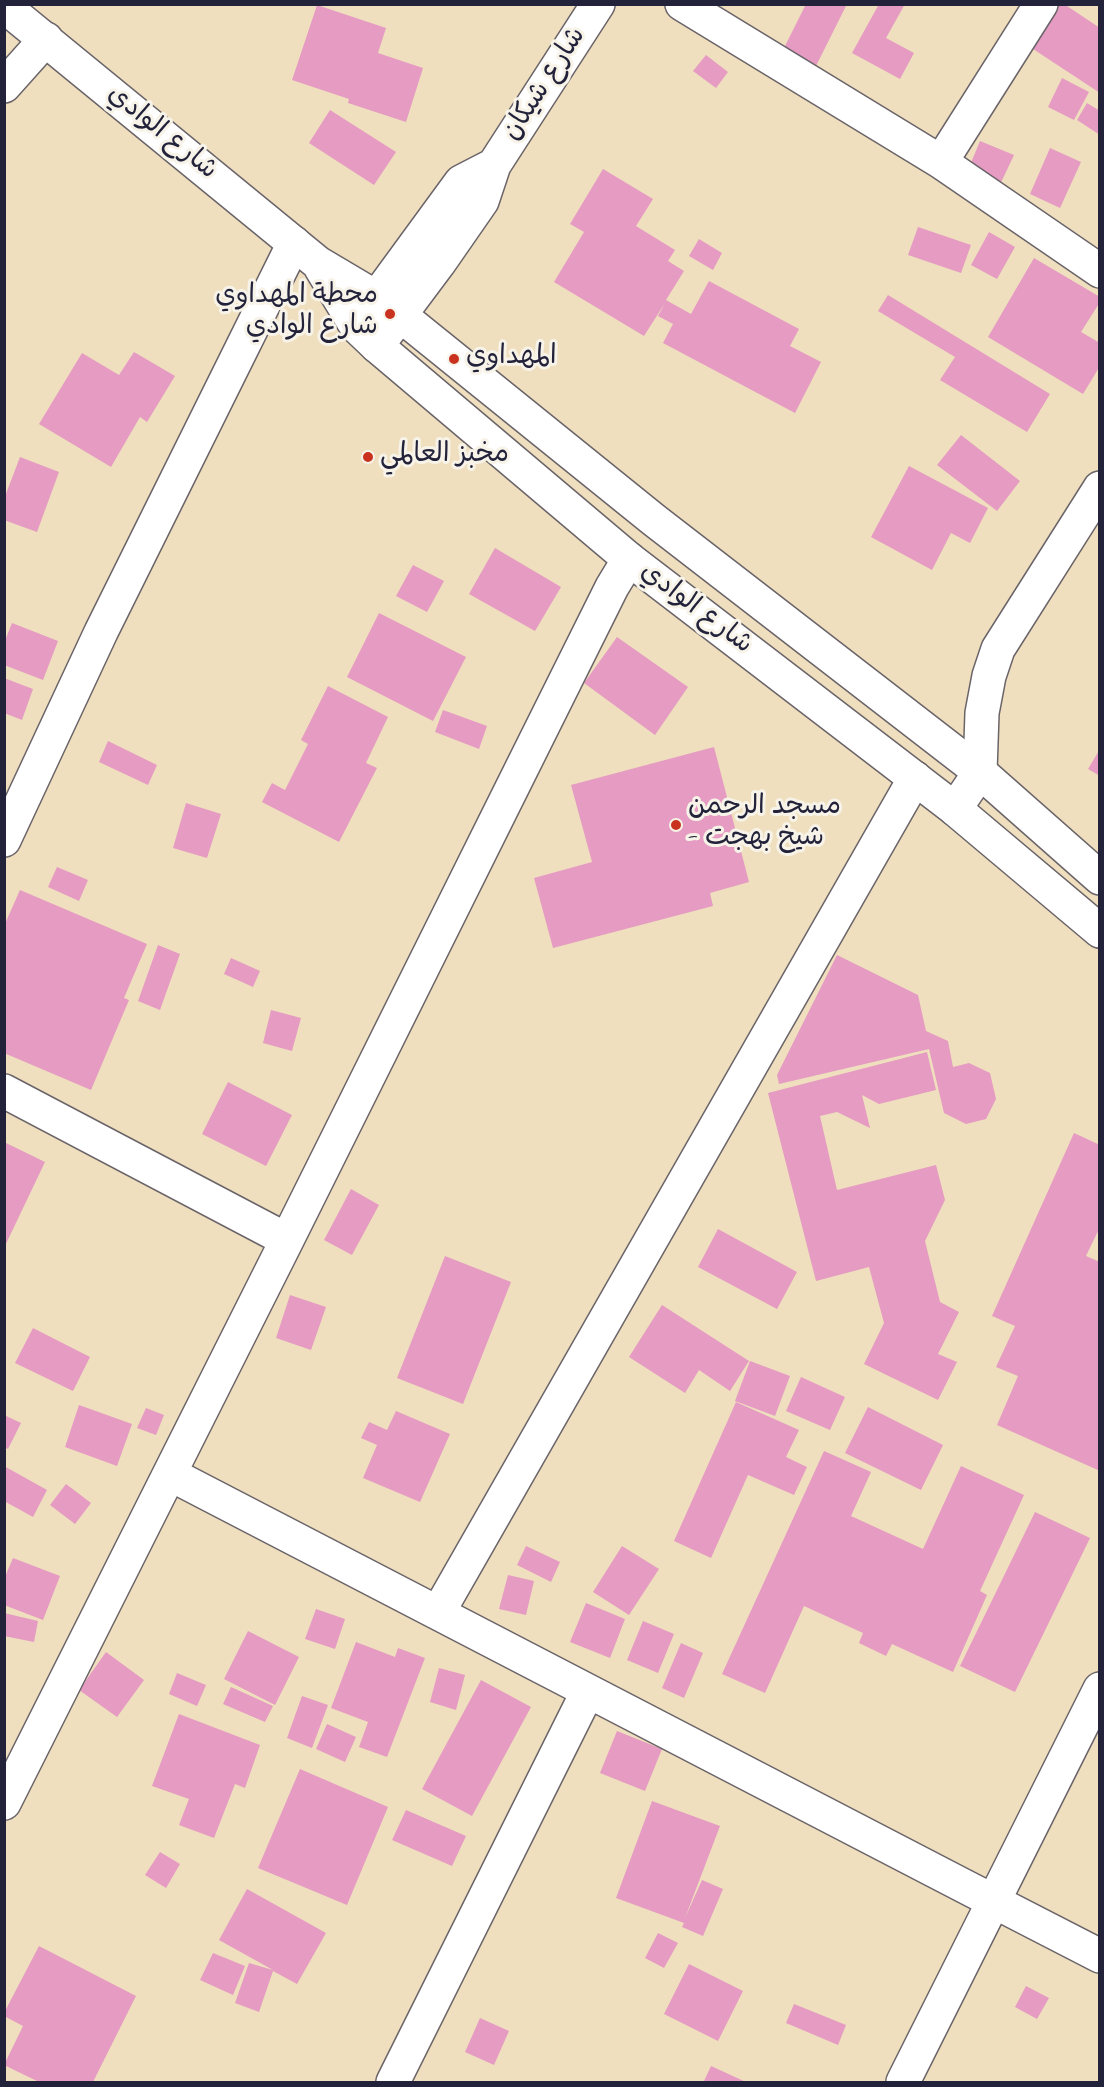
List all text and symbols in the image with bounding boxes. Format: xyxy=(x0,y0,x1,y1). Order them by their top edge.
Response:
street label: شارع شيكان xyxy=(497,22,595,148)
street label: شارع الوادي xyxy=(99,80,223,188)
place label: محطة المهداوي شارع الوادي xyxy=(215,282,378,345)
marker: محطة المهداوي شارع الوادي xyxy=(383,307,397,321)
place label: المهداوي xyxy=(466,343,557,375)
marker: المهداوي xyxy=(447,352,461,366)
place label: مخبز العالمي xyxy=(380,441,509,473)
marker: مخبز العالمي xyxy=(361,450,375,464)
street label: شارع الوادي xyxy=(632,557,758,663)
place label: مسجد الرحمن - شيخ بهجت xyxy=(688,793,841,856)
marker: مسجد الرحمن - شيخ بهجت xyxy=(669,818,683,832)

